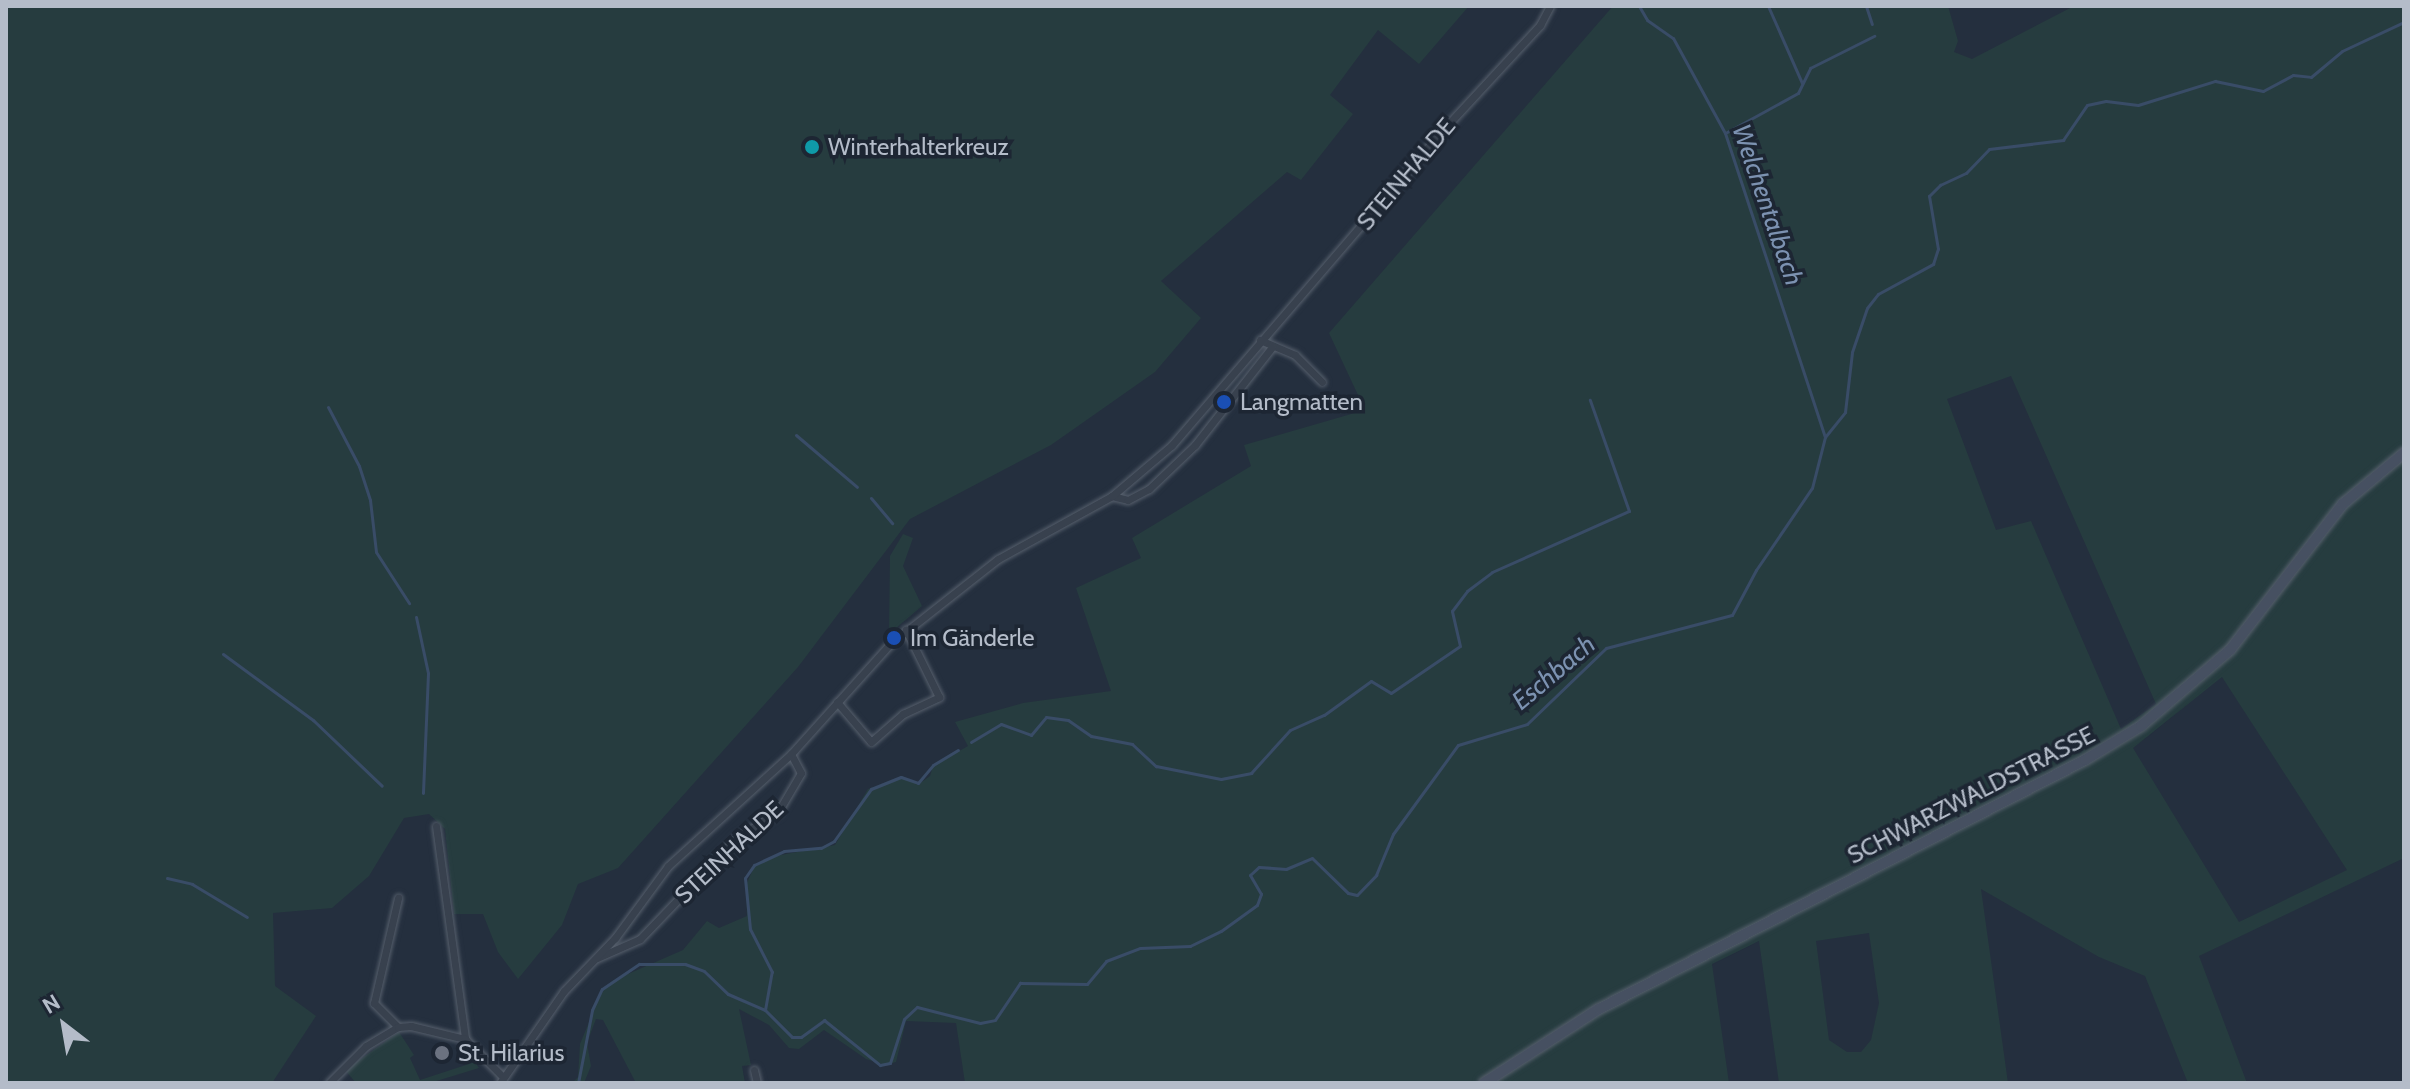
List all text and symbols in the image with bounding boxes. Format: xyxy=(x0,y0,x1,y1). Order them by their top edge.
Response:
street label: STEINHALDE xyxy=(1351,112,1461,236)
water label: Welchentalbach xyxy=(1725,120,1809,290)
place label: Winterhalterkreuz xyxy=(828,133,1009,161)
marker: Winterhalterkreuz xyxy=(803,138,821,156)
place label: Langmatten xyxy=(1240,388,1363,416)
marker: Langmatten xyxy=(1215,393,1233,411)
place label: Im Gänderle xyxy=(910,624,1034,652)
marker: Im Gänderle xyxy=(885,629,903,647)
water label: Eschbach xyxy=(1506,629,1602,717)
street label: SCHWARZWALDSTRASSE xyxy=(1843,720,2099,870)
street label: STEINHALDE xyxy=(669,795,789,909)
north arrow xyxy=(24,985,104,1065)
text: N xyxy=(38,988,65,1020)
place label: St. Hilarius xyxy=(458,1039,564,1067)
marker: St. Hilarius xyxy=(433,1044,451,1062)

